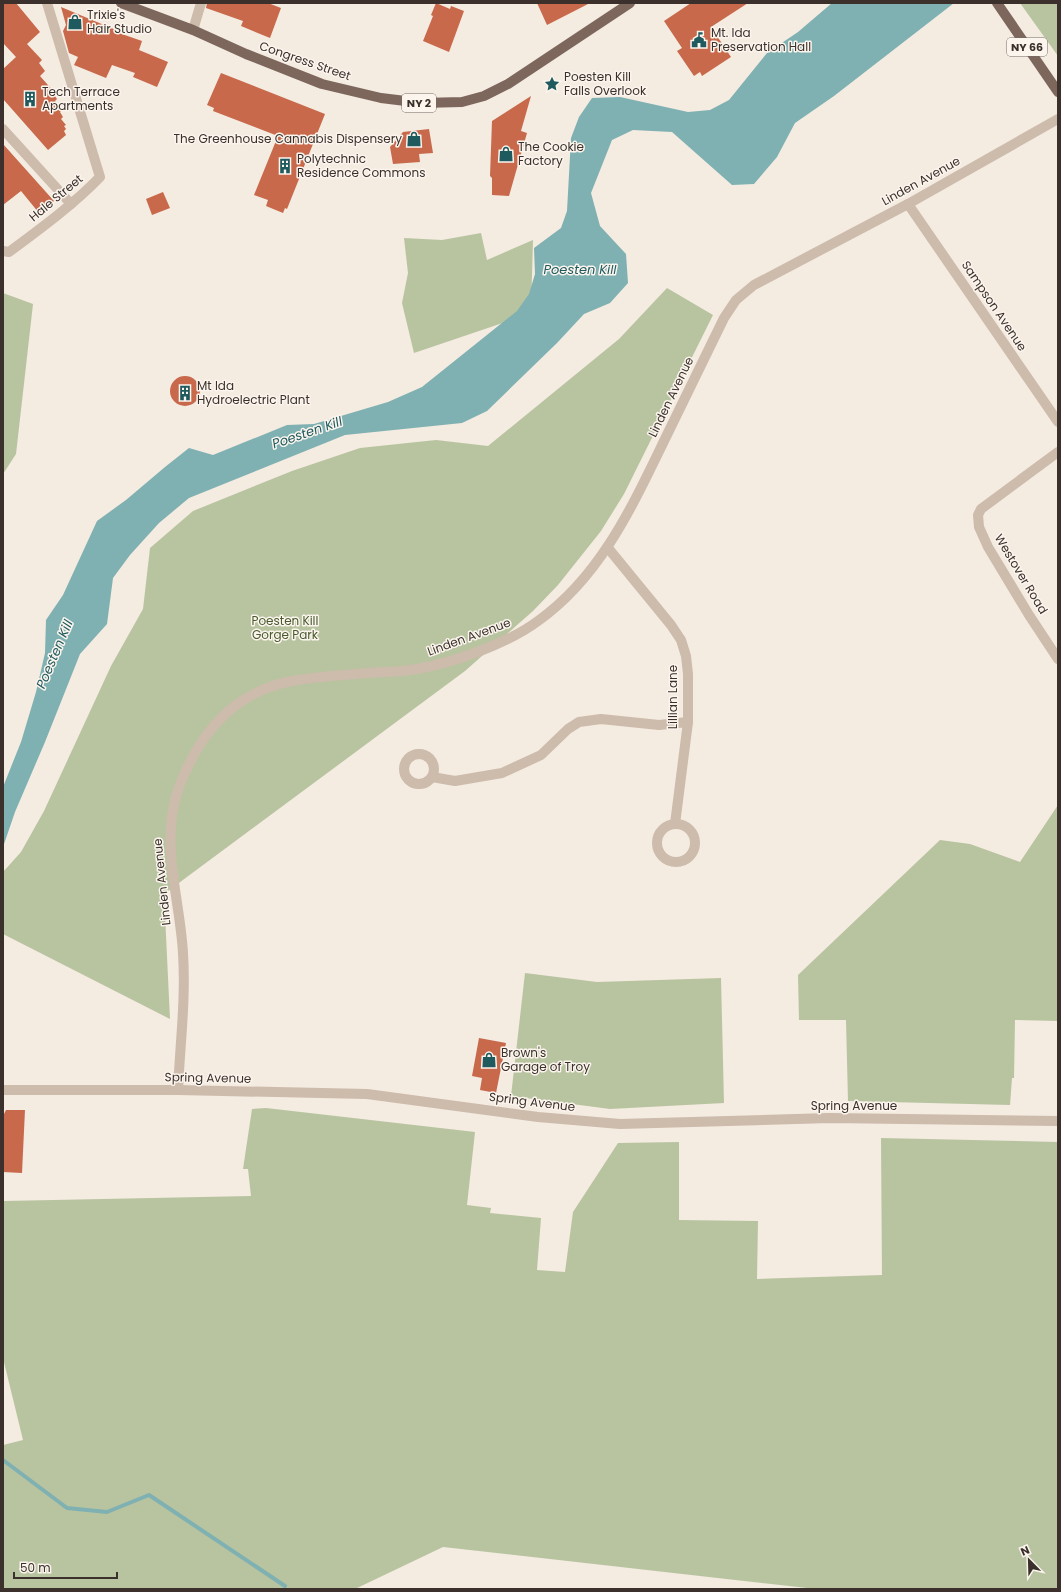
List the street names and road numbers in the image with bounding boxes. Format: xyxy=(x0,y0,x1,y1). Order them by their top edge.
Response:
street label: Congress Street xyxy=(257,37,353,84)
road number: NY 66 xyxy=(1007,38,1047,56)
road number: NY 2 xyxy=(402,94,436,112)
street label: Linden Avenue xyxy=(878,152,963,209)
street label: Hale Street xyxy=(25,170,86,225)
street label: Sampson Avenue xyxy=(958,257,1031,354)
street label: Linden Avenue xyxy=(644,354,697,440)
street label: Westover Road xyxy=(991,531,1052,617)
street label: Linden Avenue xyxy=(425,614,513,659)
street label: Lillian Lane xyxy=(664,665,681,729)
street label: Linden Avenue xyxy=(148,838,175,926)
street label: Spring Avenue xyxy=(165,1068,251,1087)
street label: Spring Avenue xyxy=(488,1088,576,1115)
street label: Spring Avenue xyxy=(811,1097,897,1114)

